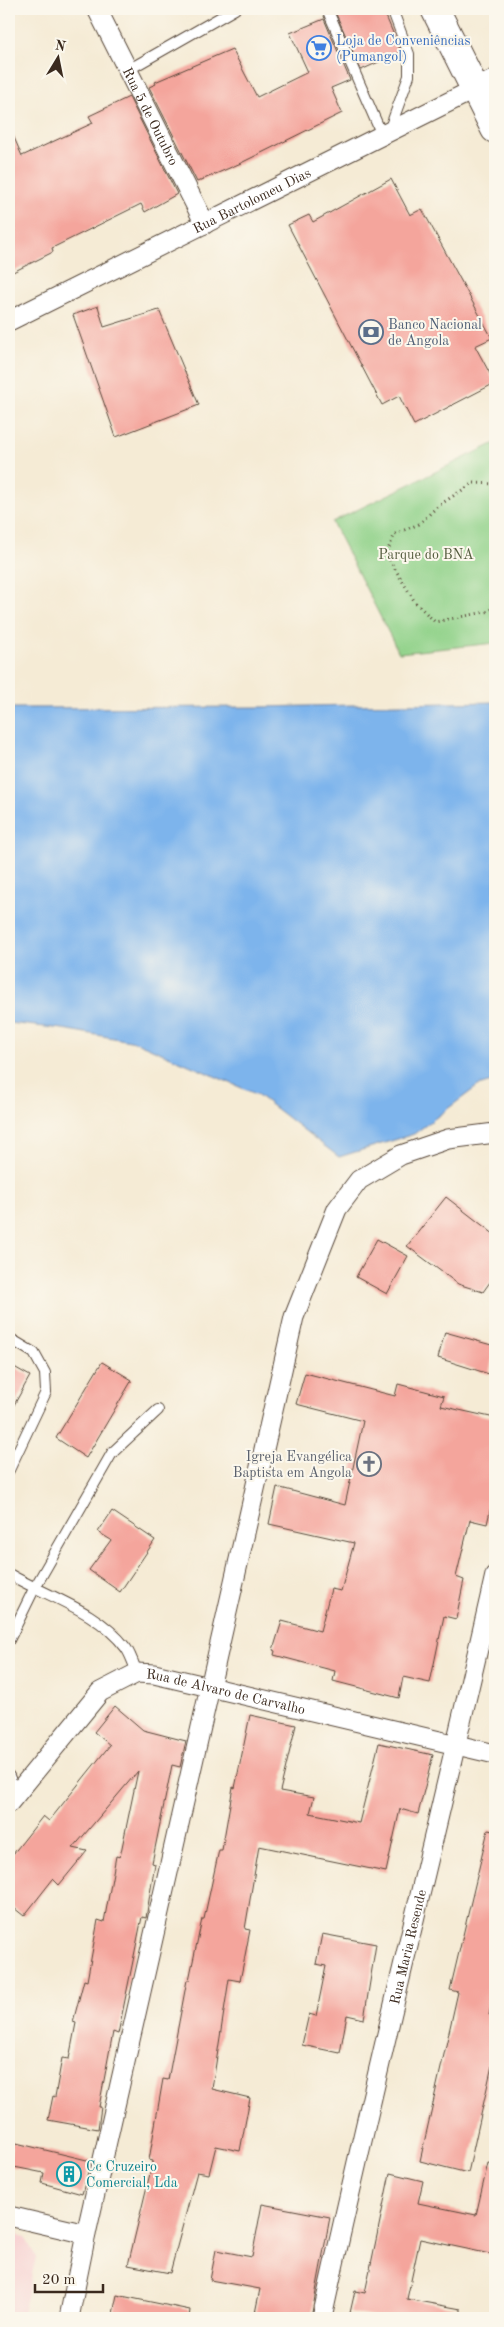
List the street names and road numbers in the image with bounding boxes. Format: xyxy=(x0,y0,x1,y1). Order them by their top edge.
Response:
street label: Rua 5 de Outubro xyxy=(120,65,180,168)
street label: Rua Bartolomeu Dias xyxy=(191,166,313,236)
street label: Rua de Alvaro de Carvalho xyxy=(146,1668,307,1717)
street label: Rua Maria Resende xyxy=(388,1888,429,2006)

